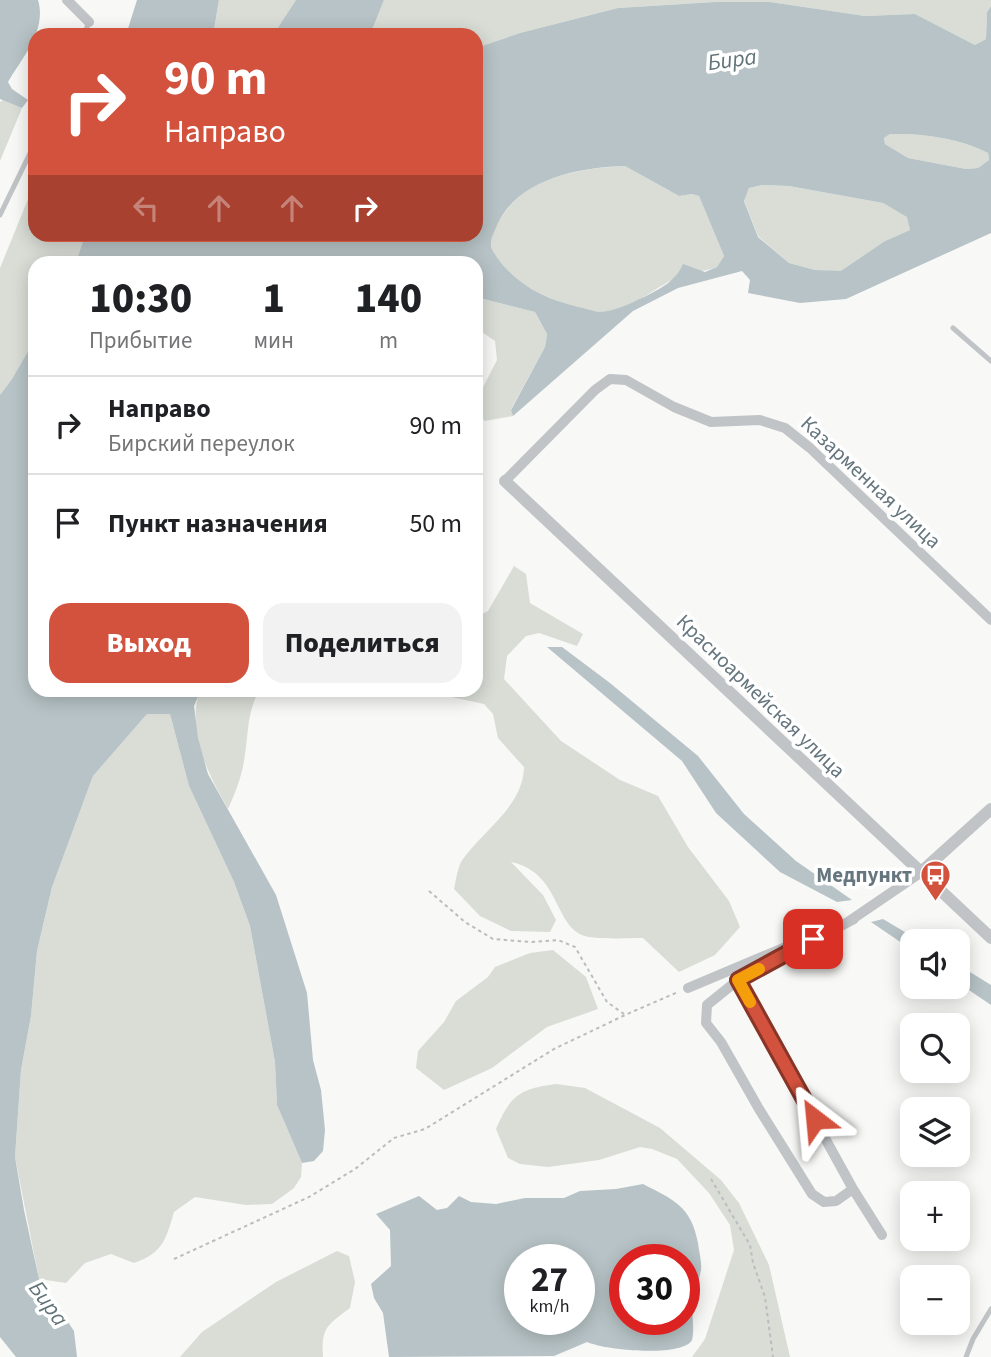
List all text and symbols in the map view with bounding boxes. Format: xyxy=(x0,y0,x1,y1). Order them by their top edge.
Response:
water label: Бира xyxy=(705,40,759,79)
text: 90 m xyxy=(164,44,268,114)
icon: right xyxy=(49,56,140,147)
text: Направо xyxy=(164,109,286,155)
icon: left xyxy=(127,189,165,227)
icon: ahead xyxy=(200,189,238,227)
icon: ahead xyxy=(273,189,311,227)
icon: right xyxy=(346,189,384,227)
text: 10:30 xyxy=(89,269,192,329)
text: 1 xyxy=(262,269,285,329)
text: 140 xyxy=(355,269,422,329)
text: Прибытие xyxy=(89,324,193,357)
text: мин xyxy=(253,324,294,357)
text: m xyxy=(379,324,398,357)
text: Направо xyxy=(108,390,211,427)
icon: right xyxy=(49,406,87,444)
text: 90 m xyxy=(409,407,462,444)
street label: Казарменная улица xyxy=(794,409,948,555)
text: Бирский переулок xyxy=(108,427,295,460)
icon: arrive xyxy=(49,504,87,542)
text: Пункт назначения xyxy=(108,505,328,542)
text: 50 m xyxy=(409,505,462,542)
button: Выход xyxy=(49,603,249,683)
button: Поделиться xyxy=(263,603,462,683)
street label: Красноармейская улица xyxy=(670,607,852,785)
bus stop icon: Медпункт xyxy=(918,858,952,902)
place label: Медпункт xyxy=(816,860,912,890)
pin xyxy=(783,909,843,969)
icon: arrive xyxy=(794,920,832,958)
map controls xyxy=(900,929,970,1335)
button: sound xyxy=(900,929,970,999)
button: search xyxy=(900,1013,970,1083)
position arrow xyxy=(778,1082,852,1156)
button: layers xyxy=(900,1097,970,1167)
button: + xyxy=(900,1181,970,1251)
speed limit sign: 30 xyxy=(609,1244,700,1335)
text: 27 xyxy=(531,1255,568,1305)
button: − xyxy=(900,1265,970,1335)
water label: Бира xyxy=(21,1274,76,1333)
text: km/h xyxy=(530,1294,569,1319)

